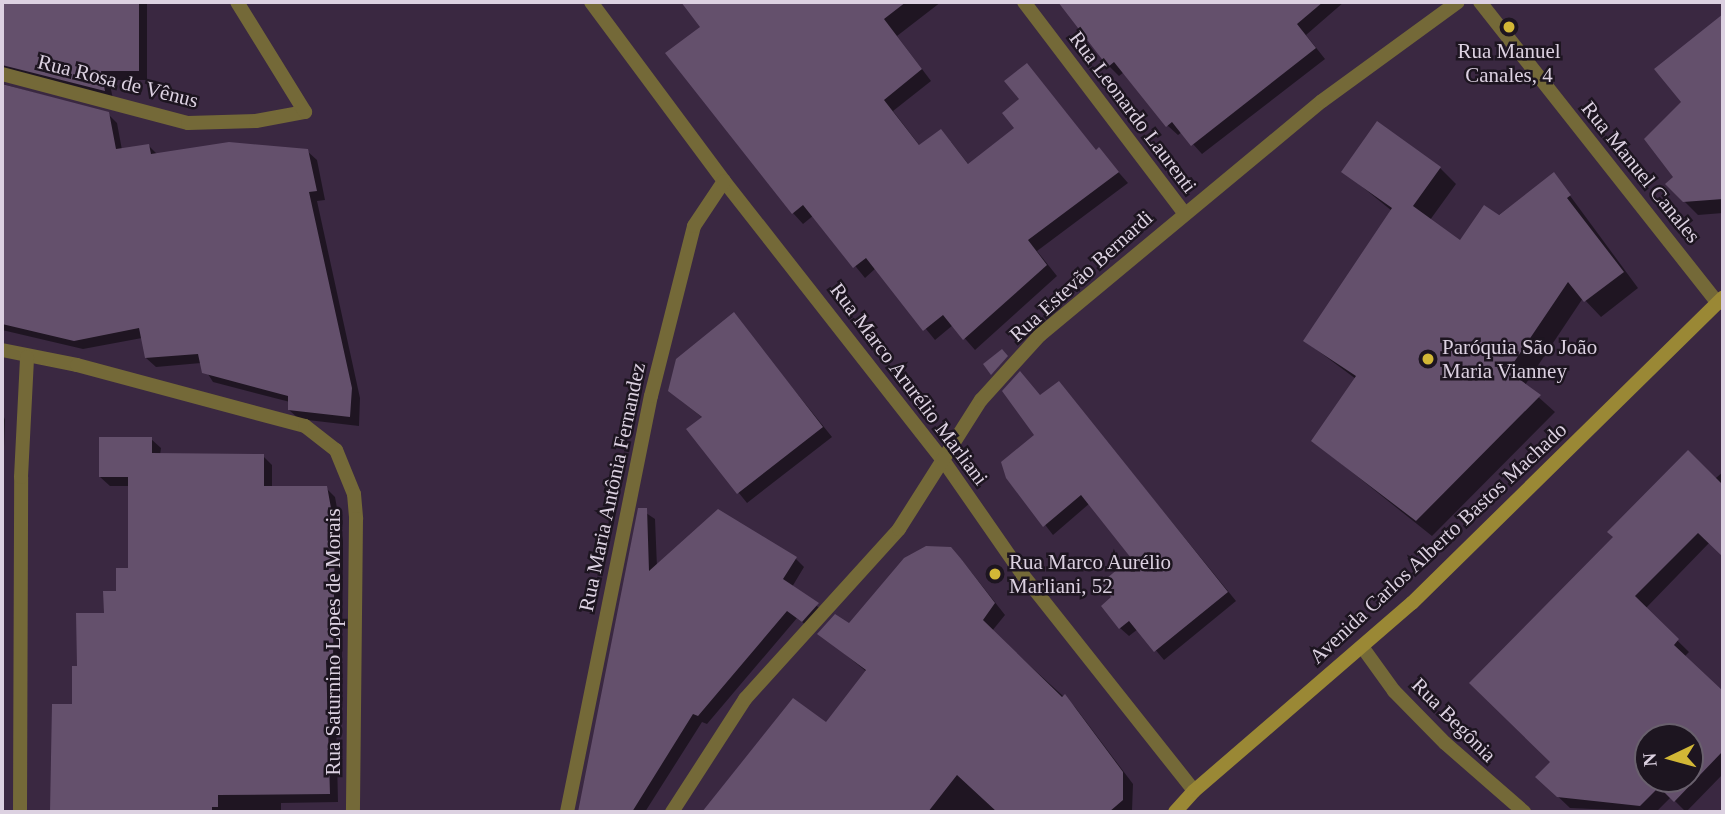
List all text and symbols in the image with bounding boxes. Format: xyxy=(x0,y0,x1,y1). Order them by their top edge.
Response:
marker: Rua Manuel Canales, 4 xyxy=(1501,19,1517,35)
street label: Rua Leonardo Laurenti xyxy=(1064,26,1202,198)
place label: Rua Manuel Canales, 4 xyxy=(1457,38,1561,88)
street label: Rua Rosa de Vênus xyxy=(35,49,201,113)
street label: Rua Manuel Canales xyxy=(1576,96,1706,248)
street label: Rua Estevão Bernardi xyxy=(1004,205,1158,347)
street label: Rua Marco Arurélio Marliani xyxy=(824,277,994,491)
place label: Paróquia São João Maria Vianney xyxy=(1442,334,1597,384)
marker: Paróquia São João Maria Vianney xyxy=(1420,351,1436,367)
street label: Rua Maria Antônia Fernandez xyxy=(573,360,651,614)
street label: Avenida Carlos Alberto Bastos Machado xyxy=(1304,417,1572,669)
street label: Rua Saturnino Lopes de Morais xyxy=(320,508,346,776)
place label: Rua Marco Aurélio Marliani, 52 xyxy=(1009,549,1172,599)
marker: Rua Marco Aurélio Marliani, 52 xyxy=(987,566,1003,582)
street label: Rua Begônia xyxy=(1407,673,1501,767)
north arrow xyxy=(1634,723,1704,793)
text: N xyxy=(1639,752,1661,767)

